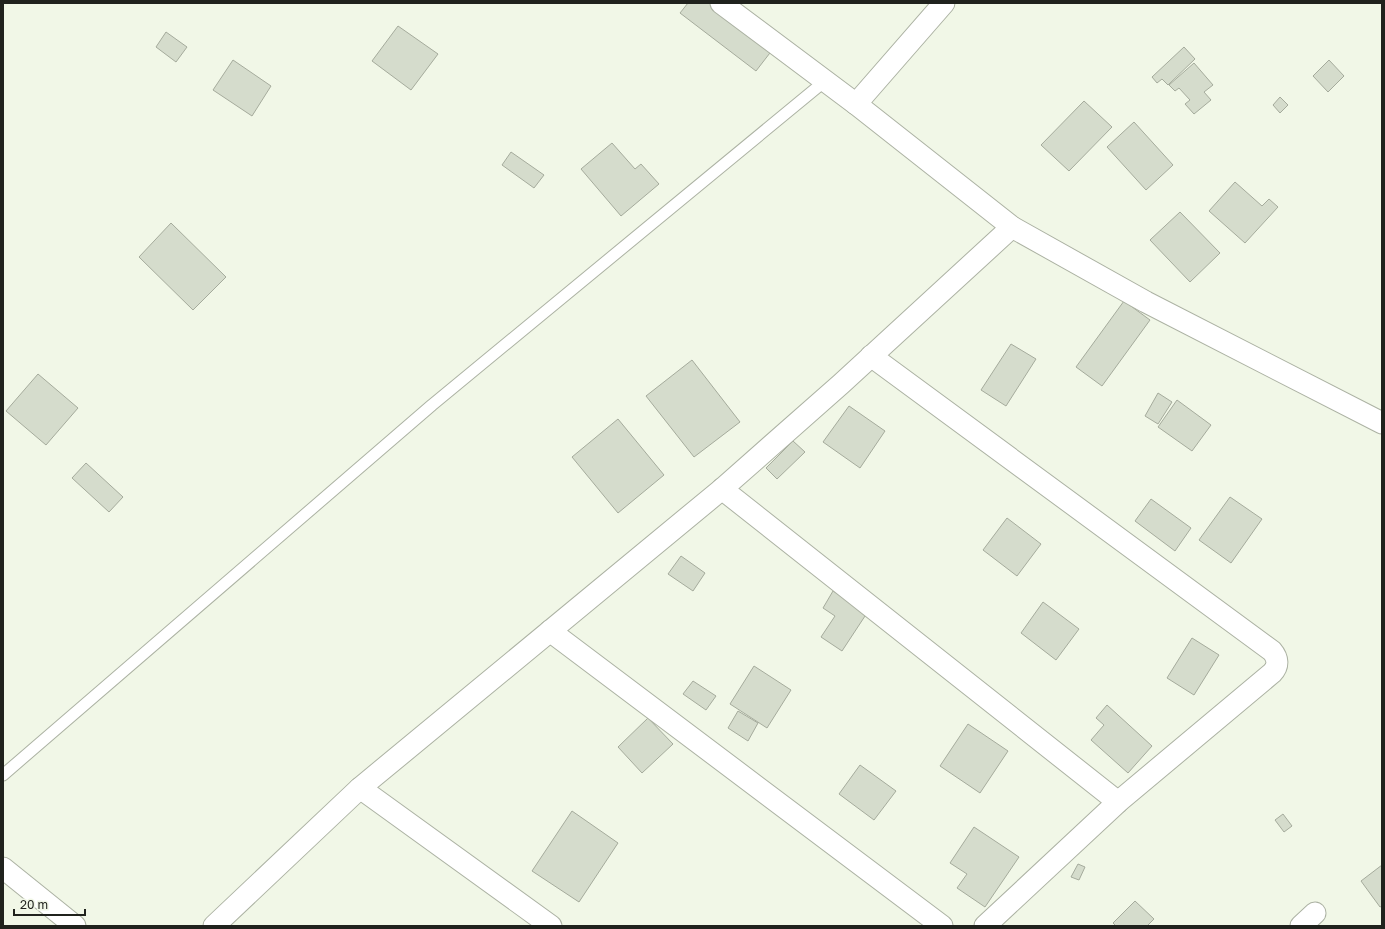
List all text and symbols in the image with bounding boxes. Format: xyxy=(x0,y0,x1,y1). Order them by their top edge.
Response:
scale bar xyxy=(14,891,85,917)
text: 20 m xyxy=(20,897,48,912)

